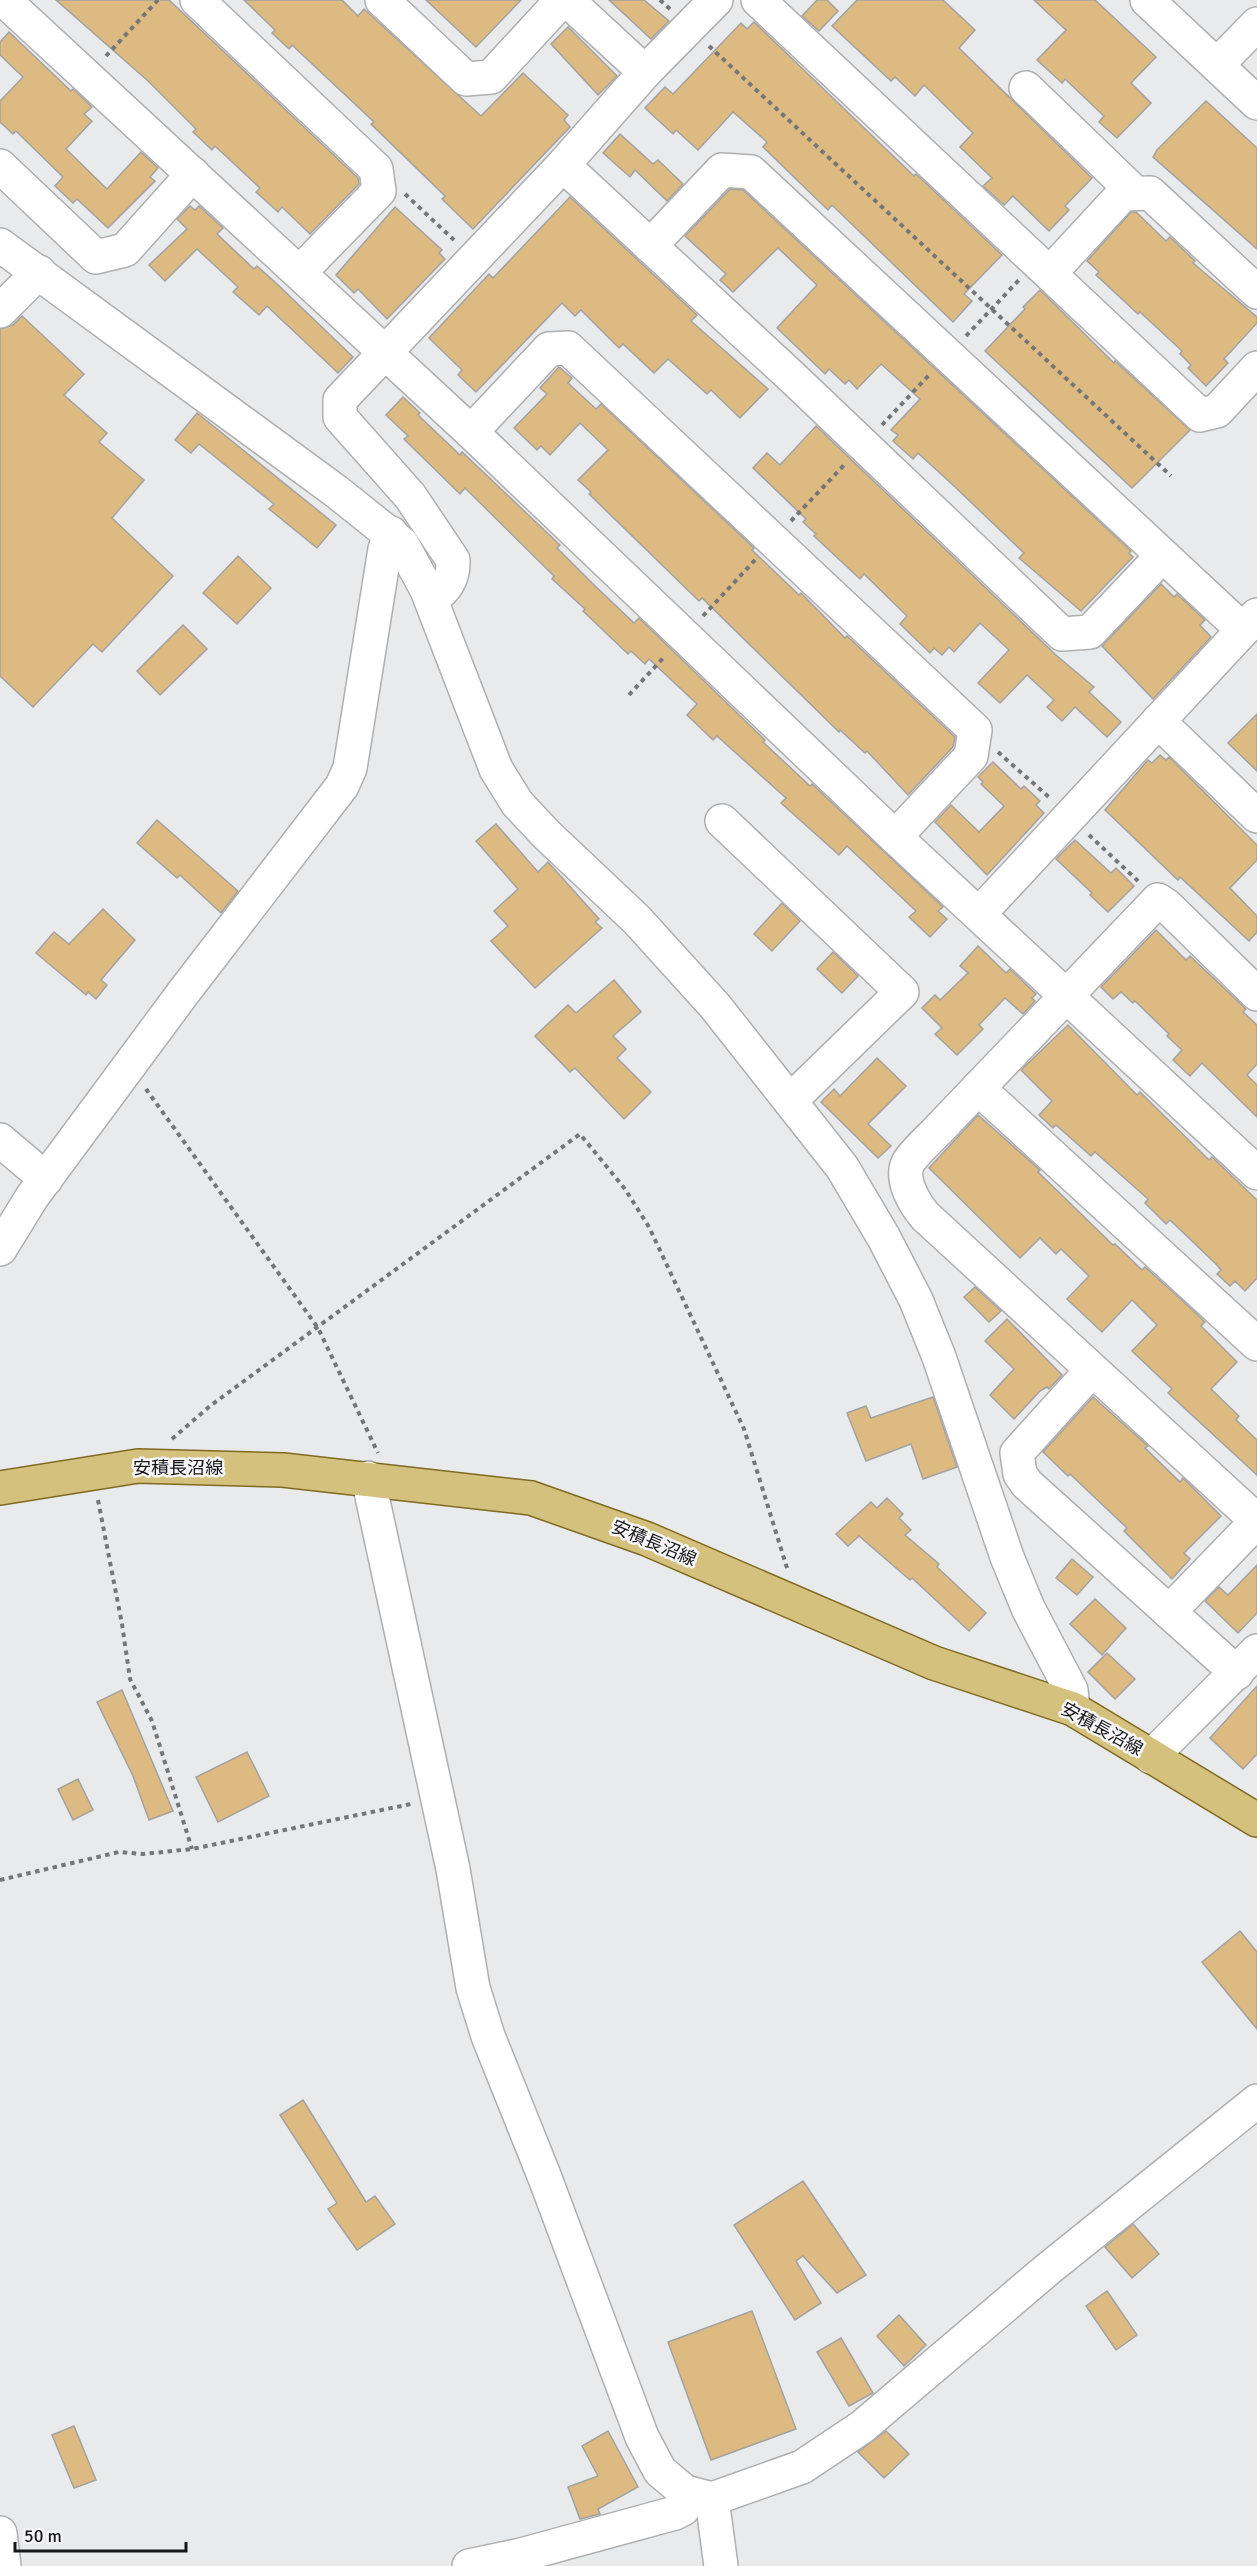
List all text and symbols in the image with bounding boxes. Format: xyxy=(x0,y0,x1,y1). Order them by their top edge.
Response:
street label: 安積長沼線 xyxy=(133,1457,223,1479)
street label: 安積長沼線 xyxy=(608,1515,700,1571)
street label: 安積長沼線 xyxy=(1057,1698,1147,1760)
scale bar xyxy=(15,2515,186,2553)
text: 50 m xyxy=(24,2525,62,2547)

